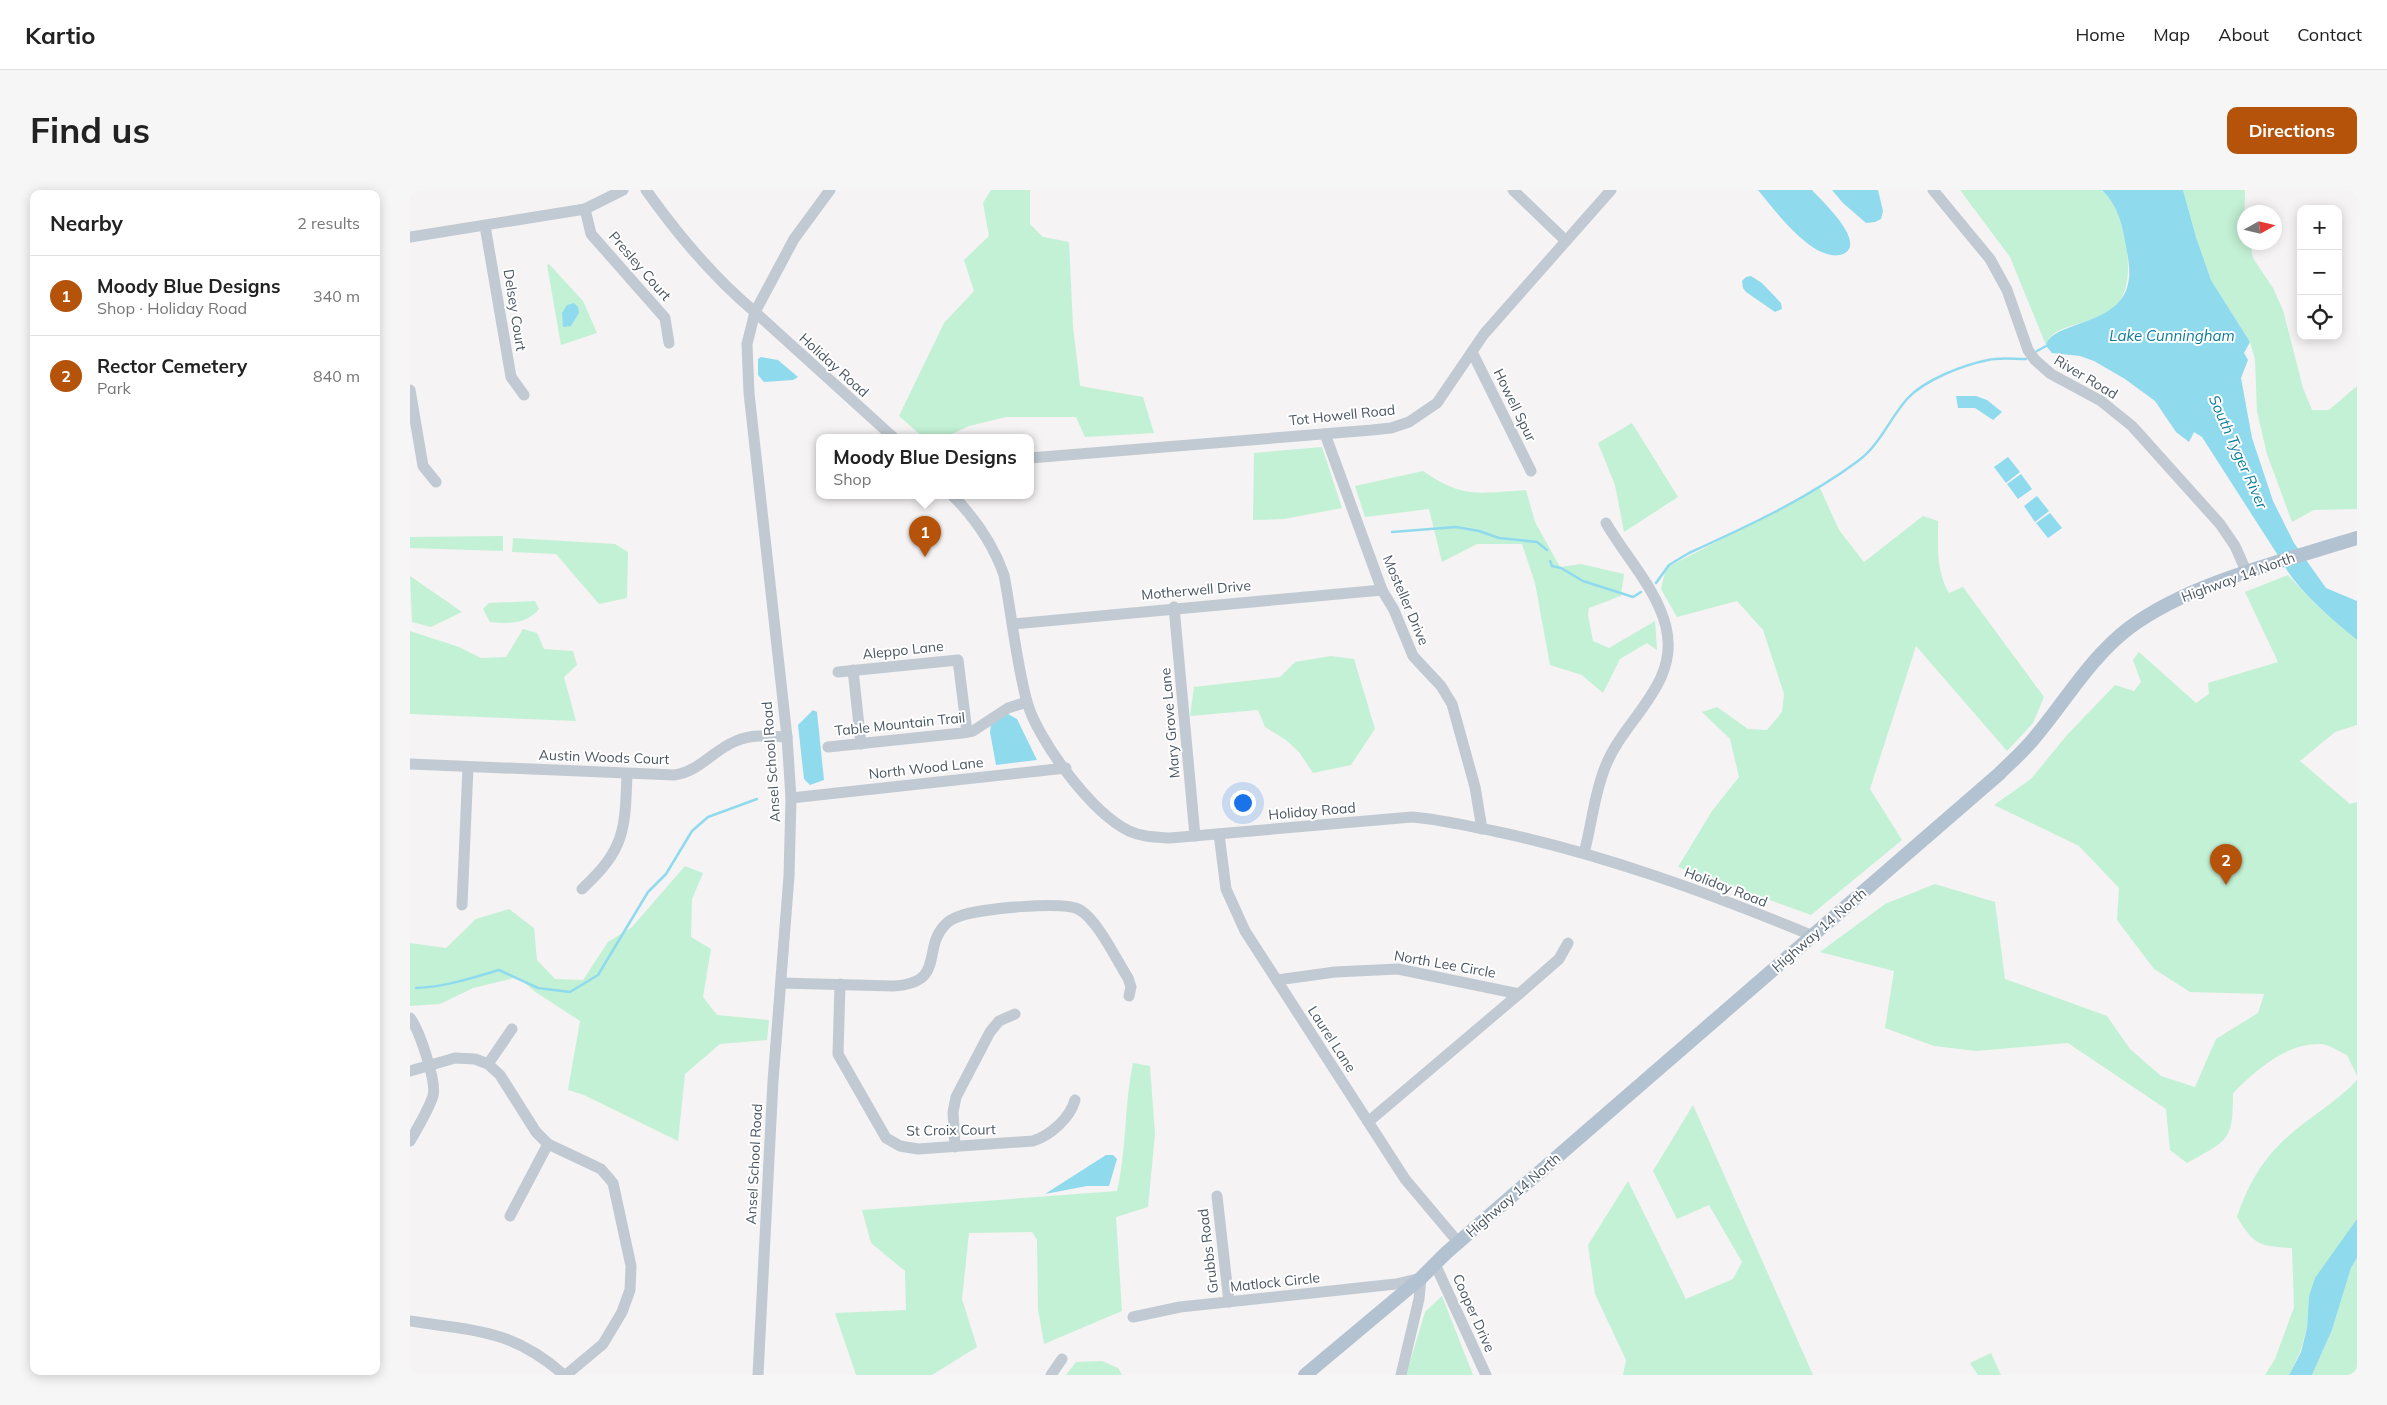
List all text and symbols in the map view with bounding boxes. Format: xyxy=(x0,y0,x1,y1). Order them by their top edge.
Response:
text: Kartio xyxy=(25,20,96,50)
text: Home xyxy=(2075,23,2125,46)
text: Map xyxy=(2153,23,2190,46)
text: About xyxy=(2218,23,2269,46)
text: Contact xyxy=(2297,23,2362,46)
button: Directions xyxy=(2227,107,2357,154)
text: Find us xyxy=(30,108,150,152)
north arrow xyxy=(2237,205,2282,250)
map controls xyxy=(2297,205,2342,340)
button: + xyxy=(2297,205,2342,250)
text: Nearby xyxy=(50,210,123,236)
text: 2 results xyxy=(297,213,360,233)
street label: Presley Court xyxy=(605,228,675,304)
button: − xyxy=(2297,250,2342,295)
street label: Delsey Court xyxy=(500,268,530,352)
text: Moody Blue Designs xyxy=(97,274,281,298)
text: 1 xyxy=(61,286,71,306)
text: 340 m xyxy=(313,286,360,306)
button: locate xyxy=(2297,295,2342,340)
text: Shop · Holiday Road xyxy=(97,298,247,318)
water label: Lake Cunningham xyxy=(2109,326,2235,345)
street label: Holiday Road xyxy=(795,329,873,401)
street label: River Road xyxy=(2051,351,2121,403)
text: Rector Cemetery xyxy=(97,354,247,378)
text: 2 xyxy=(61,366,71,386)
text: 840 m xyxy=(313,366,360,386)
street label: Howell Spur xyxy=(1490,366,1541,445)
text: Park xyxy=(97,378,131,398)
water label: South Tyger River xyxy=(2205,392,2272,512)
street label: Tot Howell Road xyxy=(1288,400,1396,430)
popup xyxy=(816,434,1034,499)
text: Moody Blue Designs xyxy=(833,445,1017,469)
text: Shop xyxy=(833,469,871,489)
pin: 1 xyxy=(909,516,941,557)
street label: Highway 14 North xyxy=(2179,548,2297,606)
street label: Mosteller Drive xyxy=(1379,552,1433,648)
street label: Motherwell Drive xyxy=(1140,576,1252,604)
street label: Aleppo Lane xyxy=(862,637,944,663)
street label: Mary Grove Lane xyxy=(1156,667,1184,779)
street label: Ansel School Road xyxy=(758,701,784,823)
street label: Table Mountain Trail xyxy=(834,708,966,740)
street label: Austin Woods Court xyxy=(538,746,670,768)
street label: North Wood Lane xyxy=(868,753,984,783)
your location xyxy=(1230,790,1256,816)
street label: Holiday Road xyxy=(1268,798,1356,824)
pin: 2 xyxy=(2210,844,2242,885)
street label: Holiday Road xyxy=(1682,863,1770,911)
street label: Highway 14 North xyxy=(1768,884,1870,976)
street label: North Lee Circle xyxy=(1393,946,1497,982)
street label: Laurel Lane xyxy=(1304,1002,1360,1076)
street label: Ansel School Road xyxy=(742,1103,766,1225)
street label: St Croix Court xyxy=(906,1120,996,1140)
street label: Highway 14 North xyxy=(1462,1149,1564,1241)
street label: Grubbs Road xyxy=(1194,1208,1222,1294)
street label: Matlock Circle xyxy=(1229,1268,1321,1296)
street label: Cooper Drive xyxy=(1449,1271,1499,1355)

